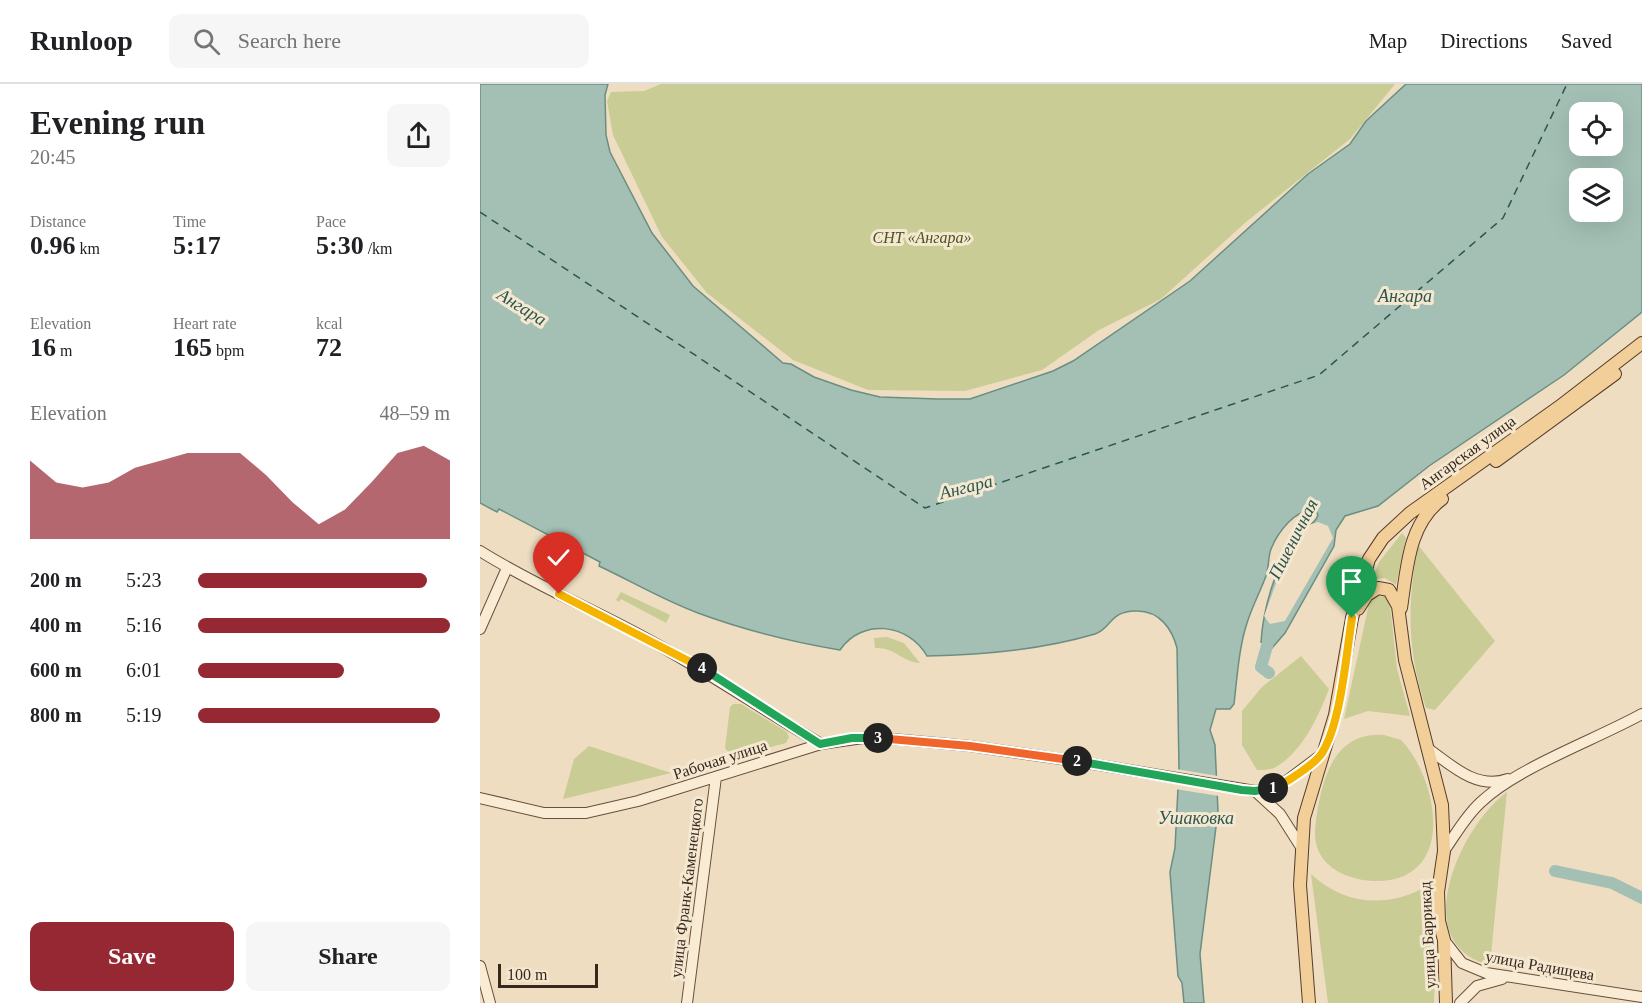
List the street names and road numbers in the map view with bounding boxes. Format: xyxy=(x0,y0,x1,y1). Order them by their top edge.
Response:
street label: Ангарская улица xyxy=(1416,412,1519,494)
street label: Рабочая улица xyxy=(671,736,770,784)
street label: улица Франк-Каменецкого xyxy=(667,797,707,979)
street label: улица Баррикад xyxy=(1416,881,1440,989)
street label: улица Радищева xyxy=(1484,948,1596,984)

